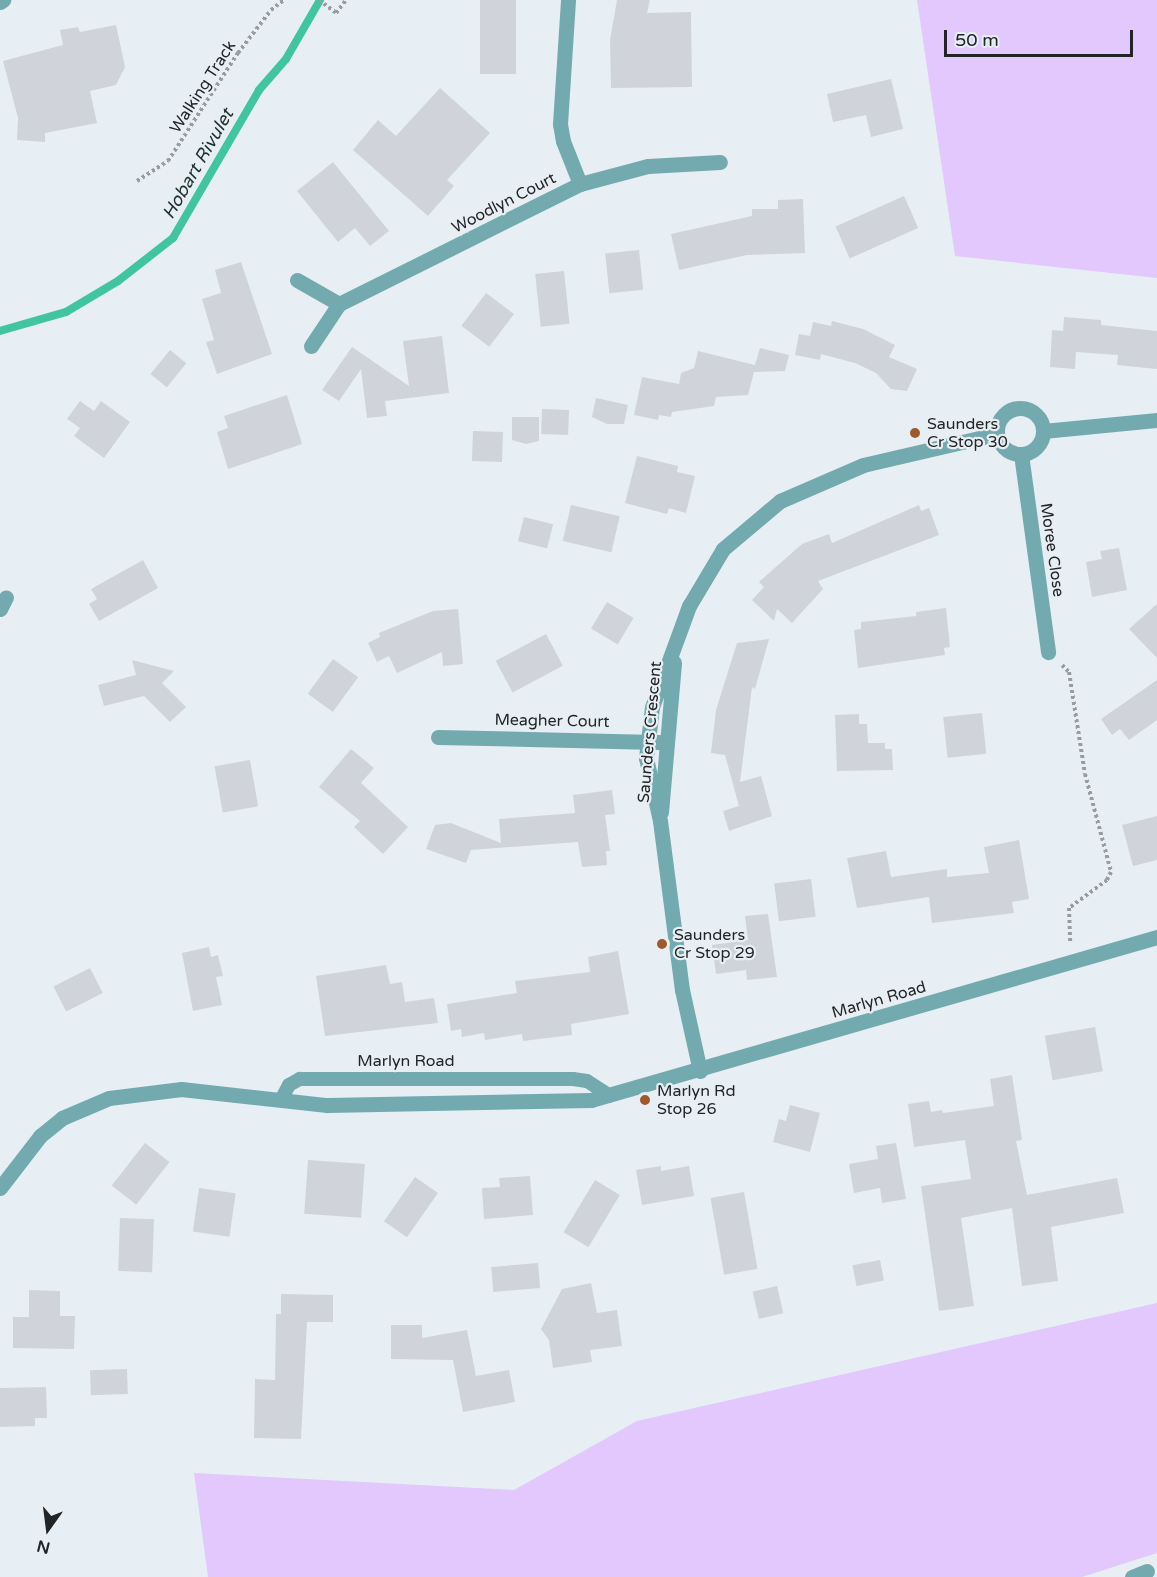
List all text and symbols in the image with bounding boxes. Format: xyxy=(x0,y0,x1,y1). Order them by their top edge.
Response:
scale bar xyxy=(947,18,1136,56)
text: 50 m xyxy=(955,29,999,51)
street label: Walking Track xyxy=(166,37,240,137)
water label: Hobart Rivulet xyxy=(158,105,238,223)
street label: Woodlyn Court xyxy=(449,169,559,237)
place label: Saunders Cr Stop 30 xyxy=(927,414,1008,452)
marker: Saunders Cr Stop 30 xyxy=(908,426,922,440)
street label: Moree Close xyxy=(1036,502,1068,598)
street label: Saunders Crescent xyxy=(634,660,666,804)
street label: Meagher Court xyxy=(494,710,610,732)
place label: Saunders Cr Stop 29 xyxy=(674,925,755,963)
marker: Saunders Cr Stop 29 xyxy=(655,937,669,951)
street label: Marlyn Road xyxy=(830,977,928,1023)
street label: Marlyn Road xyxy=(357,1051,455,1071)
place label: Marlyn Rd Stop 26 xyxy=(657,1081,736,1119)
marker: Marlyn Rd Stop 26 xyxy=(638,1093,652,1107)
north arrow xyxy=(18,1499,78,1559)
text: N xyxy=(35,1535,52,1558)

